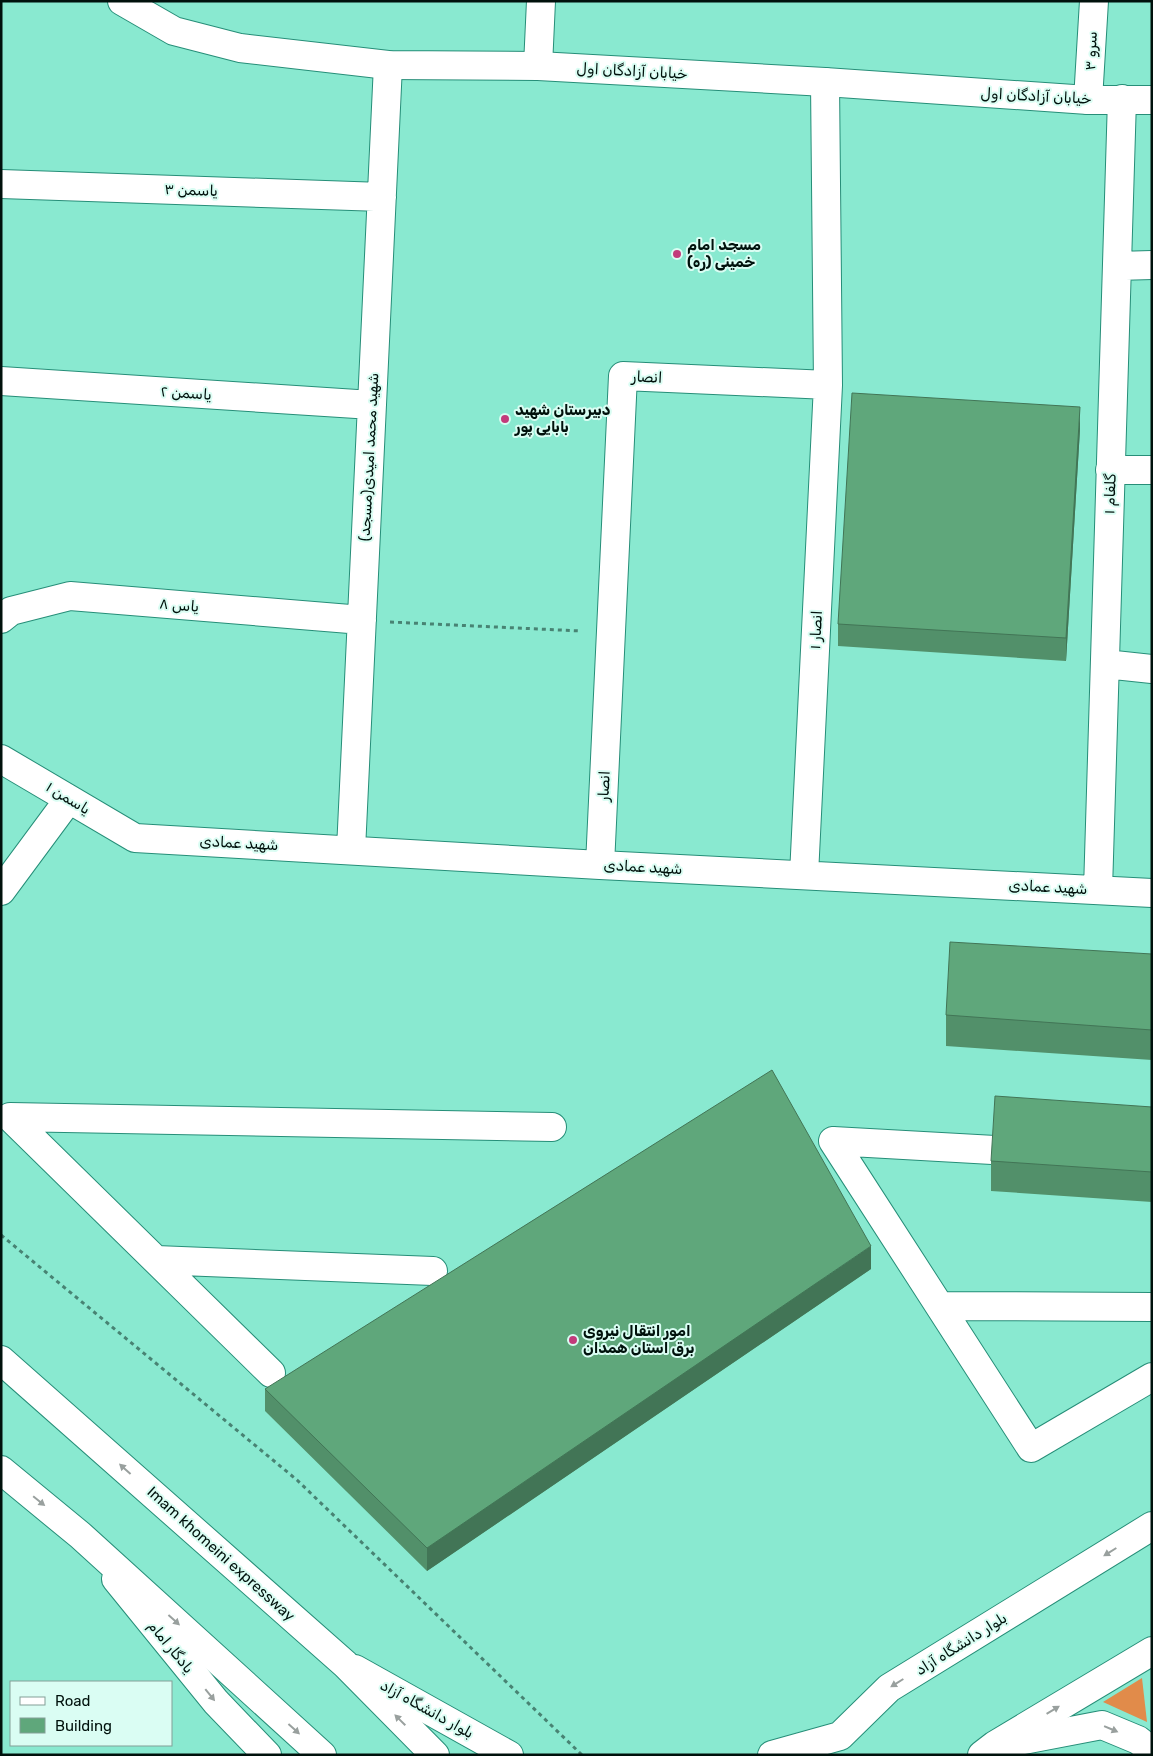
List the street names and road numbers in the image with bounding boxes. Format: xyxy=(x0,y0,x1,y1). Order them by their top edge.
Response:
street label: سرو ۳ xyxy=(1081,31,1102,71)
street label: خیابان آزادگان اول xyxy=(576,59,688,84)
street label: خیابان آزادگان اول xyxy=(980,84,1092,109)
street label: یاسمن ۳ xyxy=(164,180,218,200)
street label: انصار xyxy=(630,367,663,387)
street label: (مسجد)شهید محمد امیدی xyxy=(356,372,382,542)
street label: یاسمن ۲ xyxy=(160,382,212,404)
street label: گلفام ۱ xyxy=(1100,473,1121,515)
street label: یاس ۸ xyxy=(158,594,200,616)
street label: انصار ۱ xyxy=(806,610,826,650)
street label: انصار xyxy=(594,770,614,803)
street label: یاسمن ۱ xyxy=(43,778,93,818)
street label: شهید عمادی xyxy=(199,832,279,854)
street label: شهید عمادی xyxy=(603,856,683,878)
street label: شهید عمادی xyxy=(1008,876,1088,898)
street label: Imam khomeini expressway xyxy=(143,1483,299,1625)
street label: بلوار دانشگاه آزاد xyxy=(912,1609,1010,1679)
street label: یادگار امام xyxy=(144,1617,198,1677)
street label: بلوار دانشگاه آزاد xyxy=(377,1676,477,1742)

